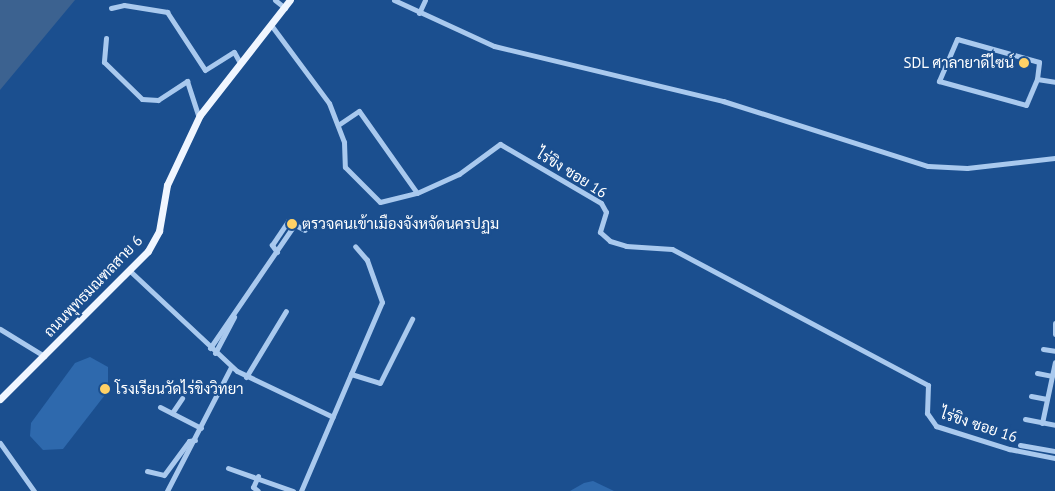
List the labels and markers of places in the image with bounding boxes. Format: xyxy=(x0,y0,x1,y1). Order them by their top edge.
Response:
place label: SDL ศาลายาดีไซน์ xyxy=(903,54,1014,72)
marker: SDL ศาลายาดีไซน์ xyxy=(1018,57,1030,69)
place label: ตรวจคนเข้าเมืองจังหจัดนครปฏม xyxy=(302,215,499,233)
marker: ตรวจคนเข้าเมืองจังหจัดนครปฏม xyxy=(286,218,298,230)
place label: โรงเรียนวัดไร่ขิงวิทยา xyxy=(115,380,244,398)
marker: โรงเรียนวัดไร่ขิงวิทยา xyxy=(99,383,111,395)

